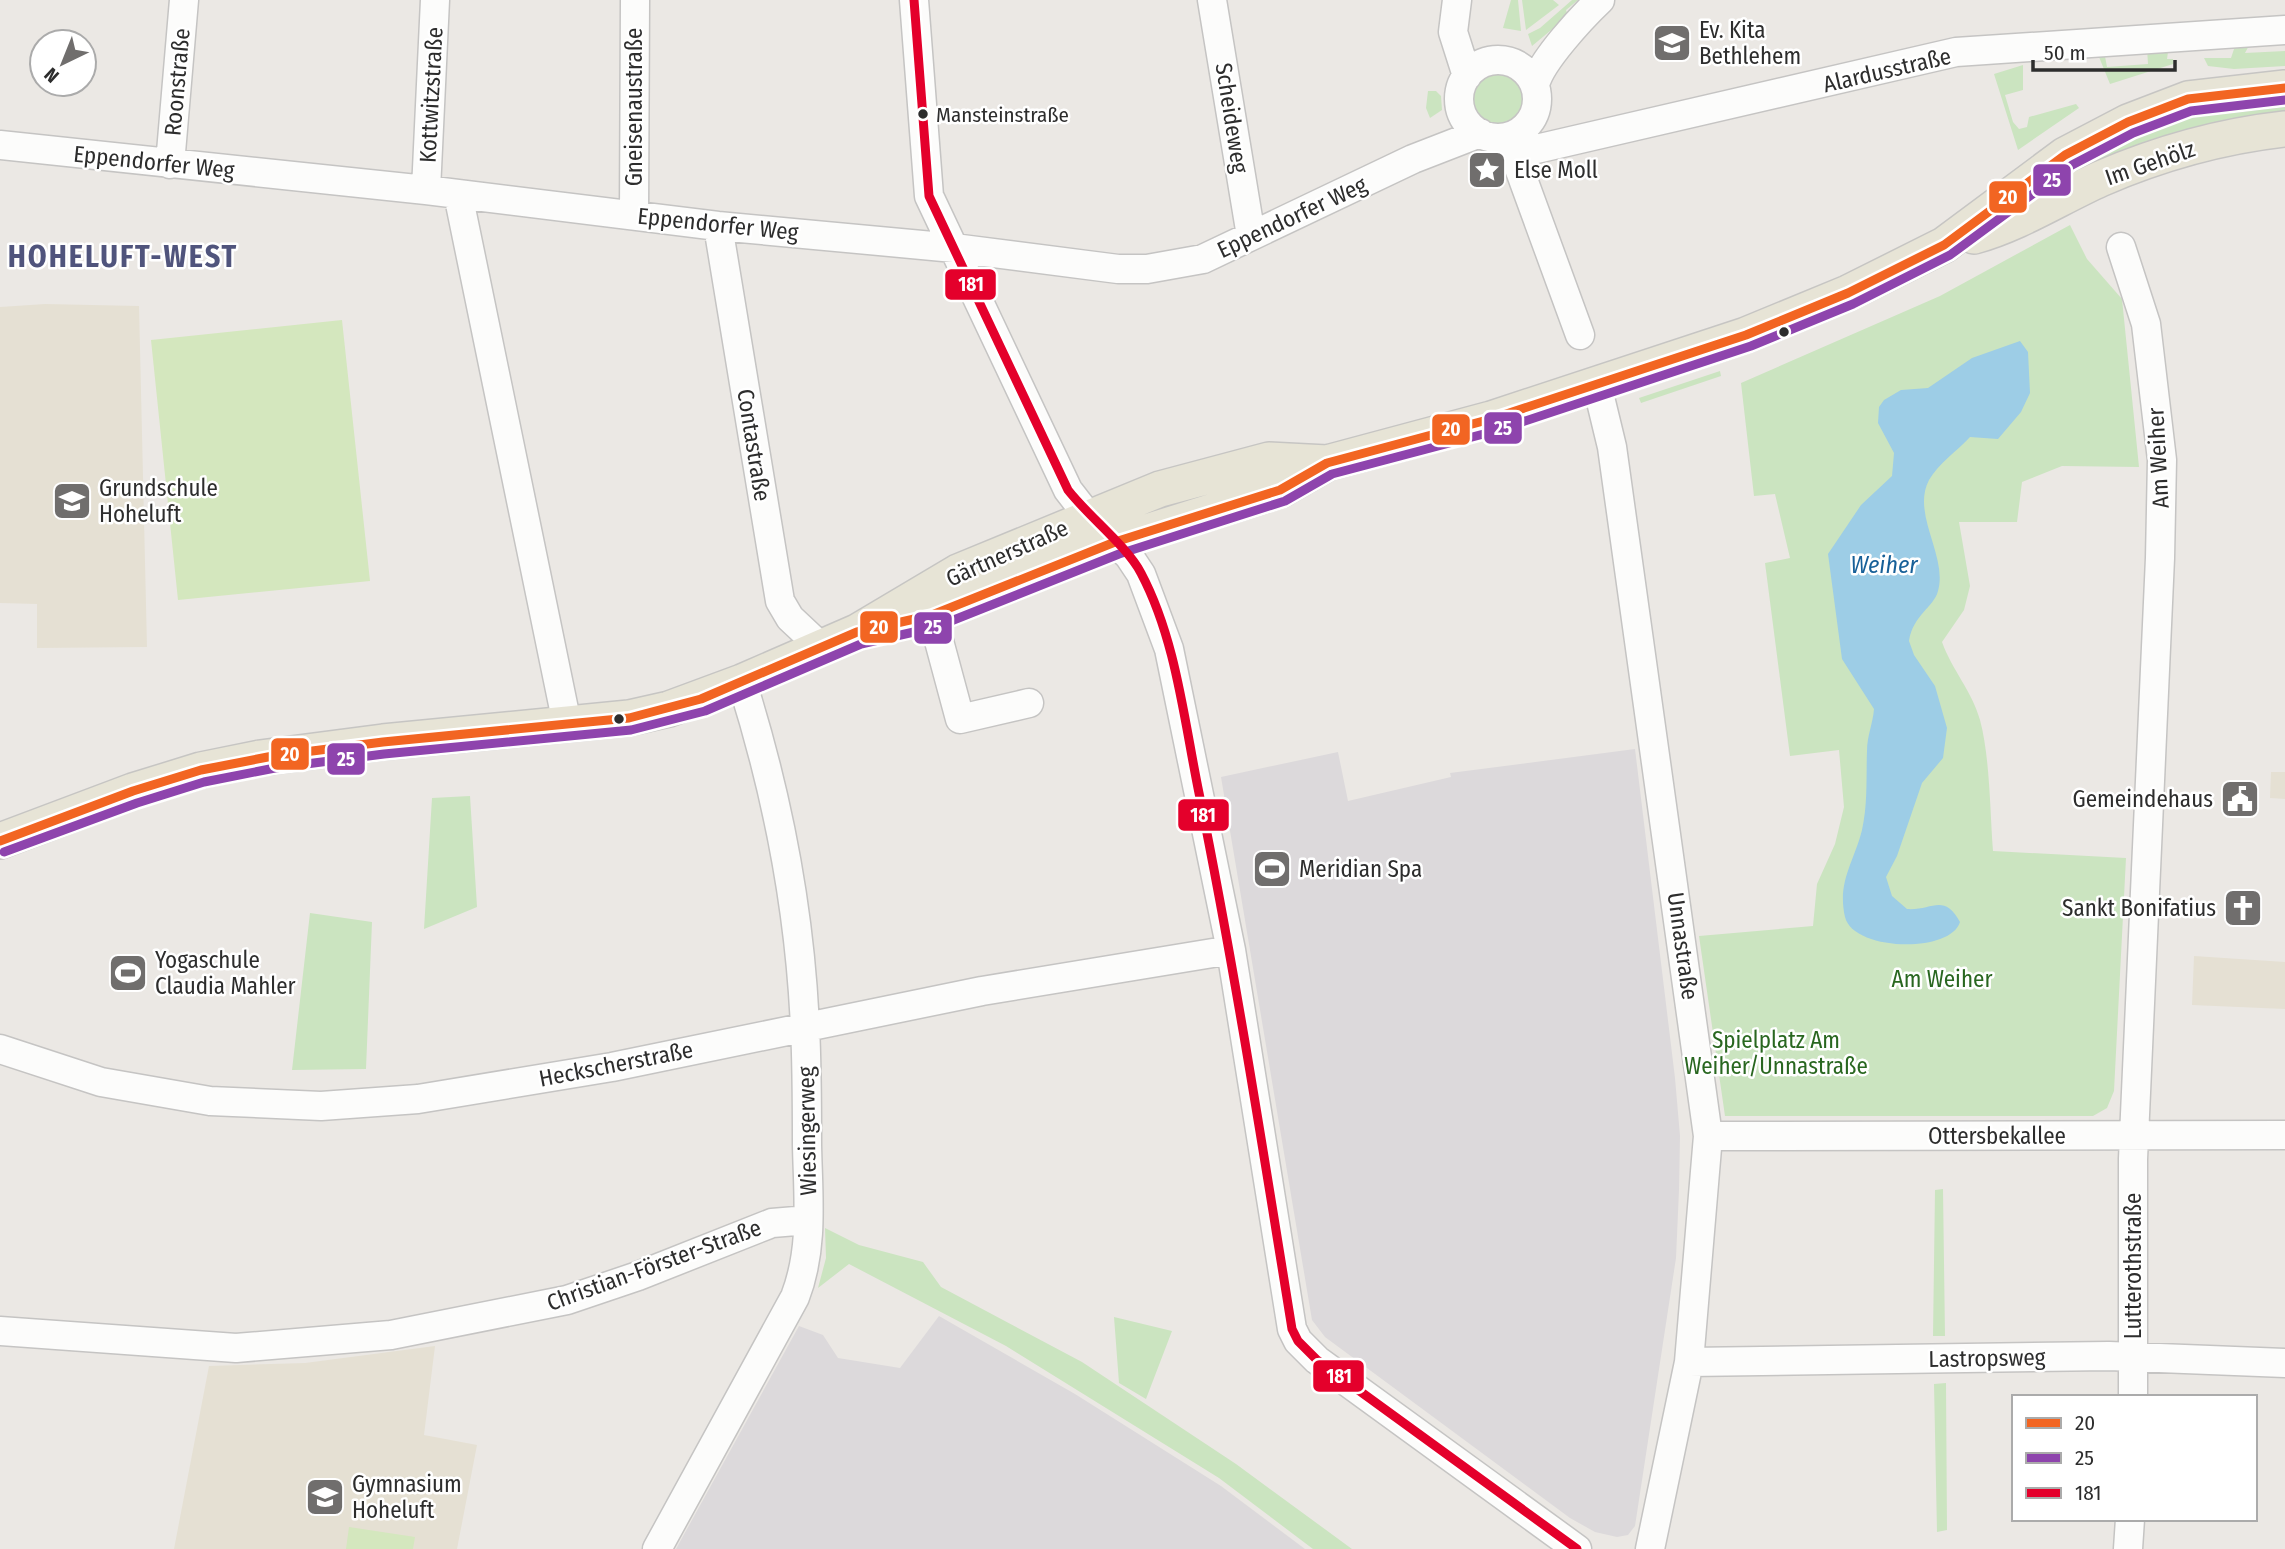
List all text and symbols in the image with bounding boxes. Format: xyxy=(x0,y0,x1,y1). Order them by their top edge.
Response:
place label: Ev. Kita Bethlehem xyxy=(1699,16,1801,70)
school or university icon: Ev. Kita Bethlehem xyxy=(1651,22,1693,64)
street label: Kottwitzstraße xyxy=(413,26,449,164)
street label: Roonstraße xyxy=(158,27,196,137)
north arrow xyxy=(28,28,98,98)
street label: Gneisenaustraße xyxy=(620,28,648,186)
scale bar xyxy=(2033,28,2175,72)
text: 50 m xyxy=(2044,40,2086,66)
street label: Alardusstraße xyxy=(1820,42,1954,98)
street label: Scheideweg xyxy=(1209,61,1255,175)
text: N xyxy=(40,63,64,87)
place label: Mansteinstraße xyxy=(936,102,1069,128)
marker: Mansteinstraße xyxy=(916,107,930,121)
street label: Im Gehölz xyxy=(2101,135,2199,191)
street label: Eppendorfer Weg xyxy=(72,140,236,184)
place icon: Else Moll xyxy=(1466,149,1508,191)
place label: Else Moll xyxy=(1514,156,1598,184)
line badge: 25 xyxy=(2032,163,2072,197)
text: 25 xyxy=(2042,169,2061,192)
street label: Eppendorfer Weg xyxy=(1213,170,1371,264)
line badge: 20 xyxy=(1988,180,2028,214)
text: 20 xyxy=(1997,186,2018,209)
street label: Eppendorfer Weg xyxy=(636,202,800,246)
district label: HOHELUFT-WEST xyxy=(8,239,238,275)
line badge: 181 xyxy=(944,268,997,301)
text: 181 xyxy=(958,273,984,296)
unlabelled marker xyxy=(1777,325,1791,339)
street label: Contastraße xyxy=(731,387,777,503)
street label: Am Weiher xyxy=(2141,407,2175,509)
line badge: 25 xyxy=(1483,411,1523,445)
line badge: 20 xyxy=(1431,413,1471,446)
text: 25 xyxy=(1493,417,1512,440)
text: 20 xyxy=(1440,418,1461,441)
place label: Grundschule Hoheluft xyxy=(99,474,218,528)
school or university icon: Grundschule Hoheluft xyxy=(51,480,93,522)
street label: Gärtnerstraße xyxy=(942,514,1072,592)
water label: Weiher xyxy=(1850,551,1918,579)
line badge: 20 xyxy=(859,610,899,644)
line badge: 25 xyxy=(913,611,953,645)
text: 20 xyxy=(868,616,889,639)
text: 25 xyxy=(923,616,942,639)
unlabelled marker xyxy=(612,712,626,726)
line badge: 20 xyxy=(270,737,310,771)
line badge: 25 xyxy=(326,742,366,776)
text: 20 xyxy=(279,743,300,766)
text: 25 xyxy=(336,748,355,771)
public building icon: Gemeindehaus xyxy=(2219,778,2261,820)
place label: Gemeindehaus xyxy=(2073,785,2213,813)
line badge: 181 xyxy=(1177,798,1230,832)
text: 181 xyxy=(1190,804,1216,827)
sports icon: Meridian Spa xyxy=(1251,848,1293,890)
place label: Meridian Spa xyxy=(1299,855,1422,883)
church icon: Sankt Bonifatius xyxy=(2222,887,2264,929)
street label: Unnastraße xyxy=(1662,890,1704,1002)
place label: Sankt Bonifatius xyxy=(2062,894,2216,922)
place label: Yogaschule Claudia Mahler xyxy=(155,946,296,1000)
sports icon: Yogaschule Claudia Mahler xyxy=(107,952,149,994)
park label: Am Weiher xyxy=(1892,965,1992,993)
park label: Spielplatz Am Weiher/Unnastraße xyxy=(1684,1026,1868,1080)
street label: Heckscherstraße xyxy=(537,1035,695,1093)
street label: Wiesingerweg xyxy=(792,1066,822,1196)
street label: Ottersbekallee xyxy=(1928,1122,2066,1150)
street label: Lutterothstraße xyxy=(2119,1193,2147,1339)
street label: Christian-Förster-Straße xyxy=(543,1213,765,1317)
street label: Lastropsweg xyxy=(1928,1343,2046,1373)
line badge: 181 xyxy=(1312,1359,1365,1393)
text: 181 xyxy=(1326,1365,1352,1388)
legend xyxy=(2012,1395,2257,1521)
text: 20 xyxy=(2075,1410,2095,1436)
text: 25 xyxy=(2075,1445,2094,1471)
place label: Gymnasium Hoheluft xyxy=(352,1470,462,1524)
school or university icon: Gymnasium Hoheluft xyxy=(304,1476,346,1518)
text: 181 xyxy=(2075,1480,2101,1506)

